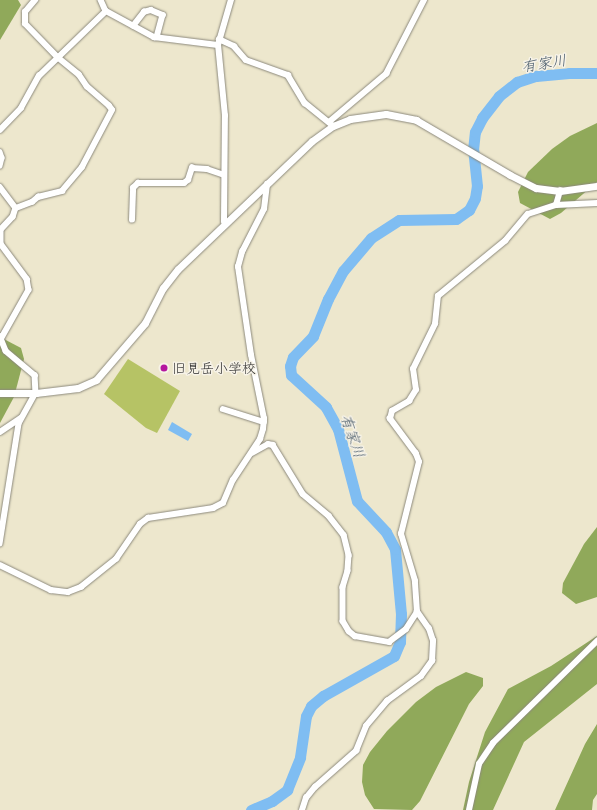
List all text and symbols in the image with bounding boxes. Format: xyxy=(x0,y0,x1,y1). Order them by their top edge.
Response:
water label: 有家川 xyxy=(520,51,568,75)
place label: 旧見岳小学校 xyxy=(172,360,256,376)
marker: 旧見岳小学校 xyxy=(159,363,169,373)
water label: 有家川 xyxy=(337,412,369,460)

